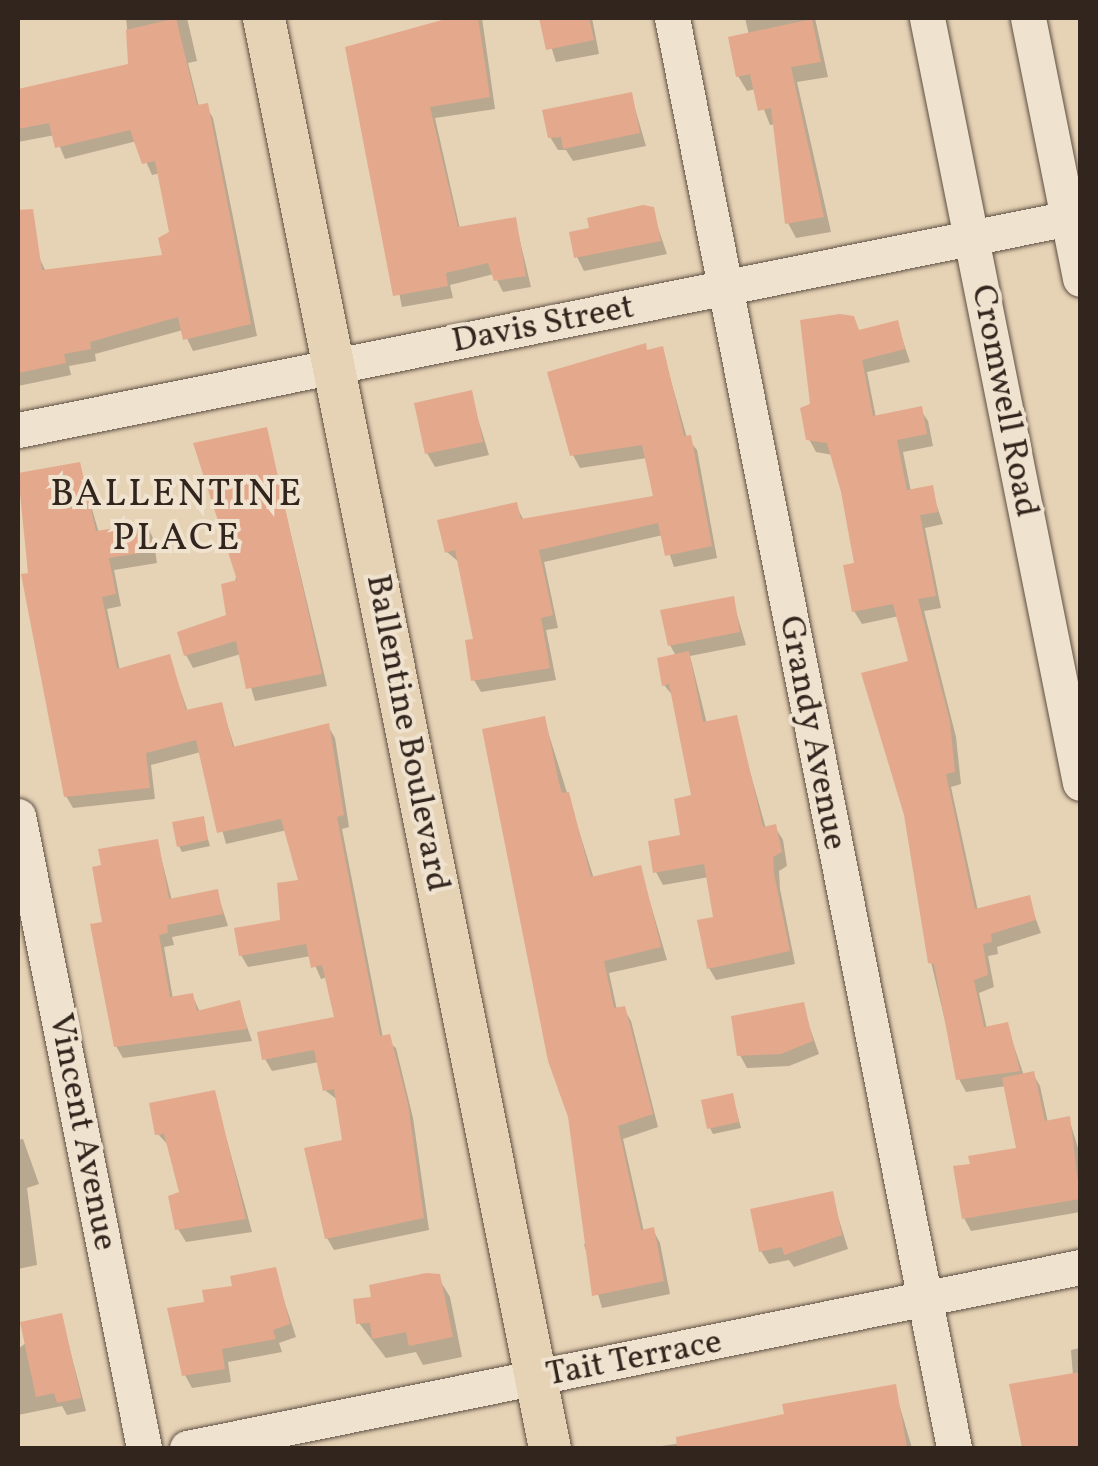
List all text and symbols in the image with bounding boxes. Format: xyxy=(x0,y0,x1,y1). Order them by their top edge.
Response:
street label: Cromwell Road xyxy=(961,281,1047,521)
street label: Davis Street xyxy=(448,287,638,363)
district label: BALLENTINE PLACE xyxy=(50,473,304,562)
street label: Ballentine Boulevard xyxy=(356,571,458,895)
street label: Grandy Avenue xyxy=(769,612,855,854)
street label: Vincent Avenue xyxy=(38,1010,126,1254)
street label: Tait Terrace xyxy=(542,1321,726,1397)

